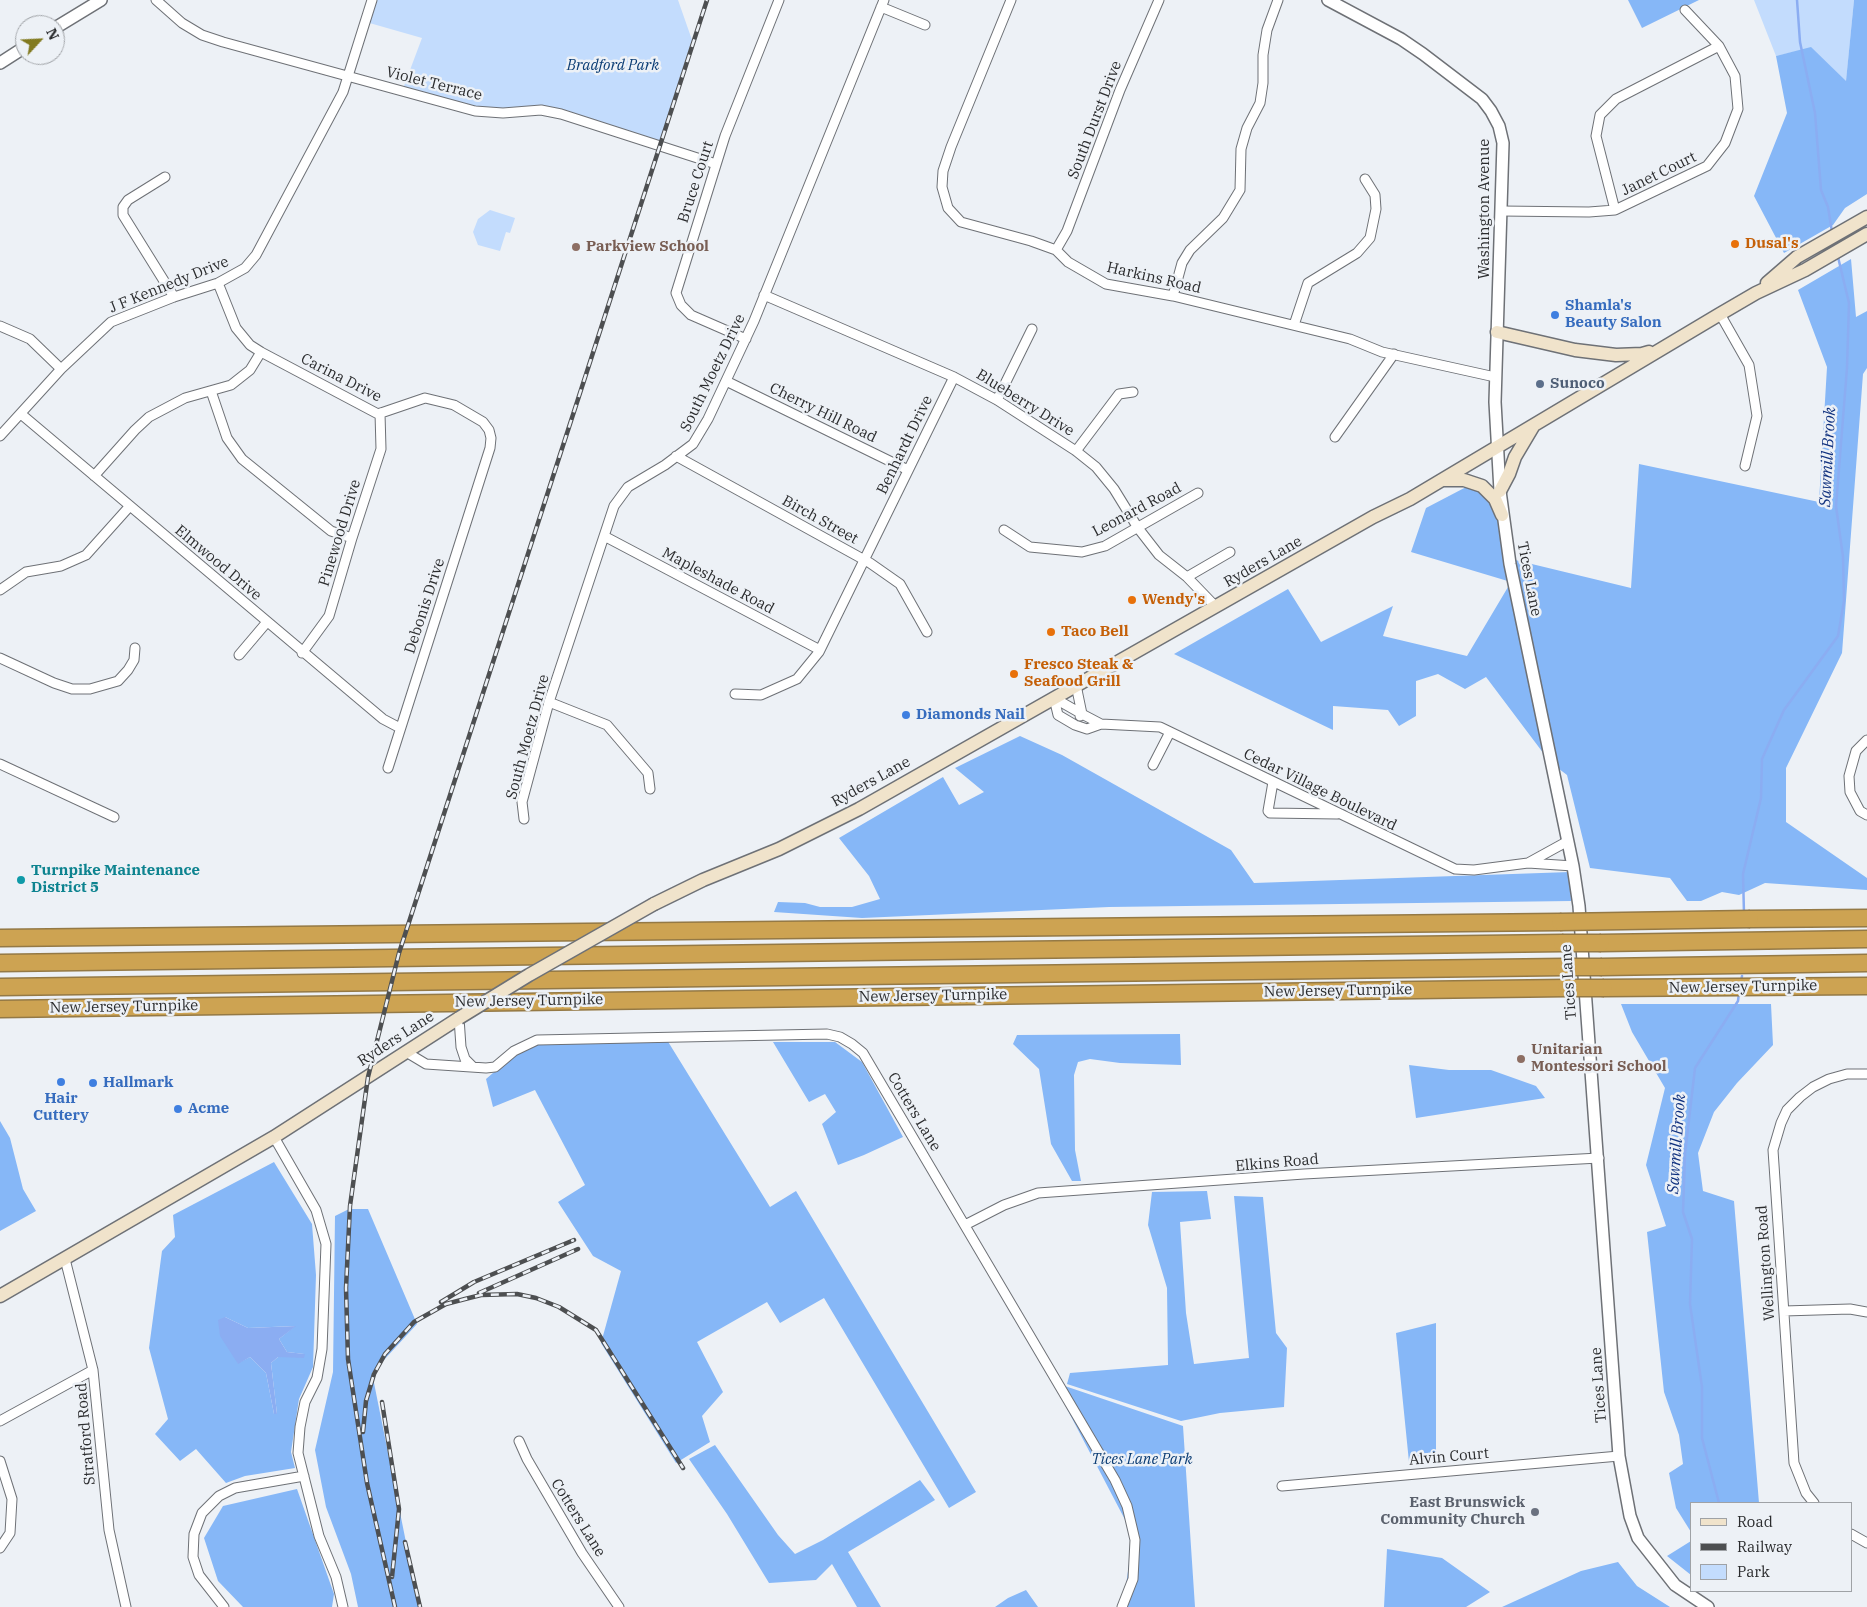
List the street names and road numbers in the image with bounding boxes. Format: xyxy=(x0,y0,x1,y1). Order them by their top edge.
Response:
street label: South Durst Drive xyxy=(1064,58,1126,182)
street label: Violet Terrace xyxy=(384,63,484,105)
street label: Bruce Court xyxy=(674,139,718,225)
street label: Washington Avenue xyxy=(1476,139,1494,279)
street label: Janet Court xyxy=(1619,148,1699,200)
street label: J F Kennedy Drive xyxy=(107,253,231,317)
street label: Harkins Road xyxy=(1105,258,1203,298)
street label: South Moetz Drive xyxy=(677,311,749,435)
street label: Carina Drive xyxy=(298,350,384,406)
street label: Blueberry Drive xyxy=(973,366,1077,440)
street label: Cherry Hill Road xyxy=(766,379,880,447)
street label: Benhardt Drive xyxy=(873,393,937,497)
street label: Pinewood Drive xyxy=(315,477,365,589)
street label: Leonard Road xyxy=(1089,479,1185,541)
street label: Birch Street xyxy=(779,492,861,548)
street label: Elmwood Drive xyxy=(171,522,265,604)
street label: Ryders Lane xyxy=(1221,532,1305,592)
street label: Tices Lane xyxy=(1513,540,1545,618)
street label: Mapleshade Road xyxy=(659,544,777,618)
street label: Debonis Drive xyxy=(401,556,449,656)
street label: South Moetz Drive xyxy=(503,673,553,801)
street label: Cedar Village Boulevard xyxy=(1240,745,1400,835)
street label: Ryders Lane xyxy=(828,753,914,811)
street label: Tices Lane xyxy=(1557,944,1581,1020)
street label: New Jersey Turnpike xyxy=(1669,977,1817,997)
street label: New Jersey Turnpike xyxy=(1264,981,1412,1001)
street label: New Jersey Turnpike xyxy=(859,986,1007,1006)
street label: New Jersey Turnpike xyxy=(455,991,603,1011)
street label: New Jersey Turnpike xyxy=(50,997,198,1017)
street label: Ryders Lane xyxy=(355,1008,437,1070)
street label: Cotters Lane xyxy=(883,1069,945,1155)
street label: Elkins Road xyxy=(1234,1150,1320,1176)
street label: Wellington Road xyxy=(1753,1205,1779,1321)
street label: Tices Lane xyxy=(1587,1347,1611,1423)
street label: Stratford Road xyxy=(73,1382,99,1486)
street label: Alvin Court xyxy=(1408,1445,1490,1469)
street label: Cotters Lane xyxy=(547,1476,609,1560)

